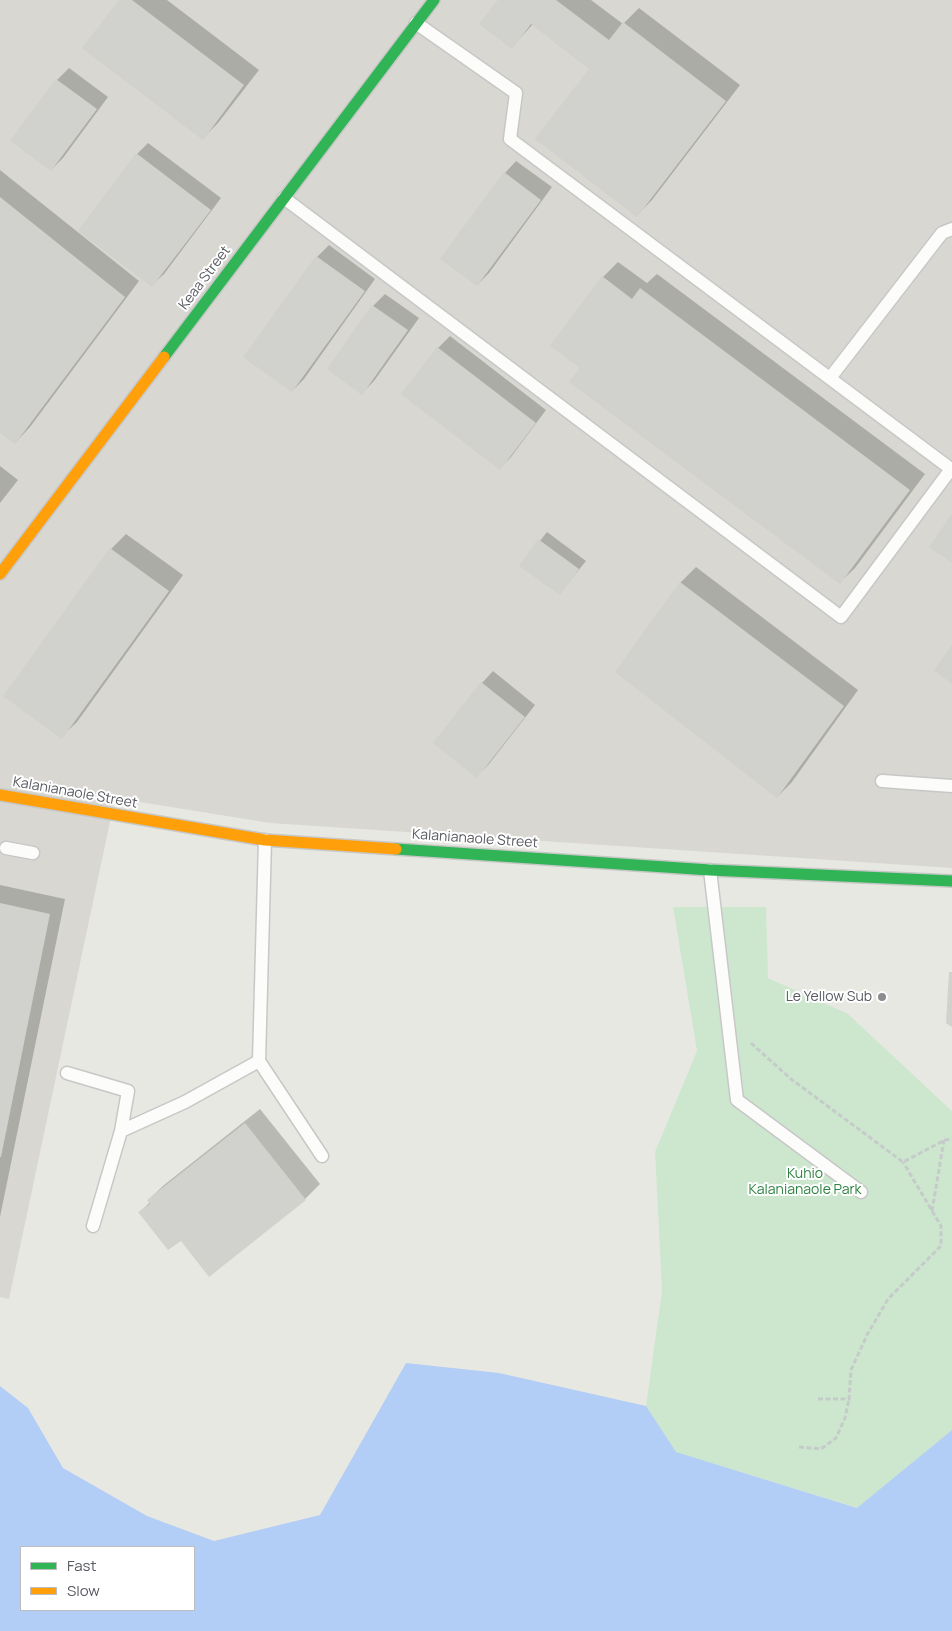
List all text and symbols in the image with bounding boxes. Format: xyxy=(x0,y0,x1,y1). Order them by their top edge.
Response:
street label: Keaa Street xyxy=(176,243,234,313)
street label: Kalanianaole Street xyxy=(11,774,139,812)
street label: Kalanianaole Street xyxy=(411,826,539,852)
place label: Le Yellow Sub xyxy=(786,989,872,1005)
marker: Le Yellow Sub xyxy=(876,991,888,1003)
park label: Kuhio Kalanianaole Park xyxy=(748,1166,862,1198)
legend xyxy=(20,1546,195,1611)
text: Fast xyxy=(67,1555,96,1576)
text: Slow xyxy=(67,1580,100,1601)

